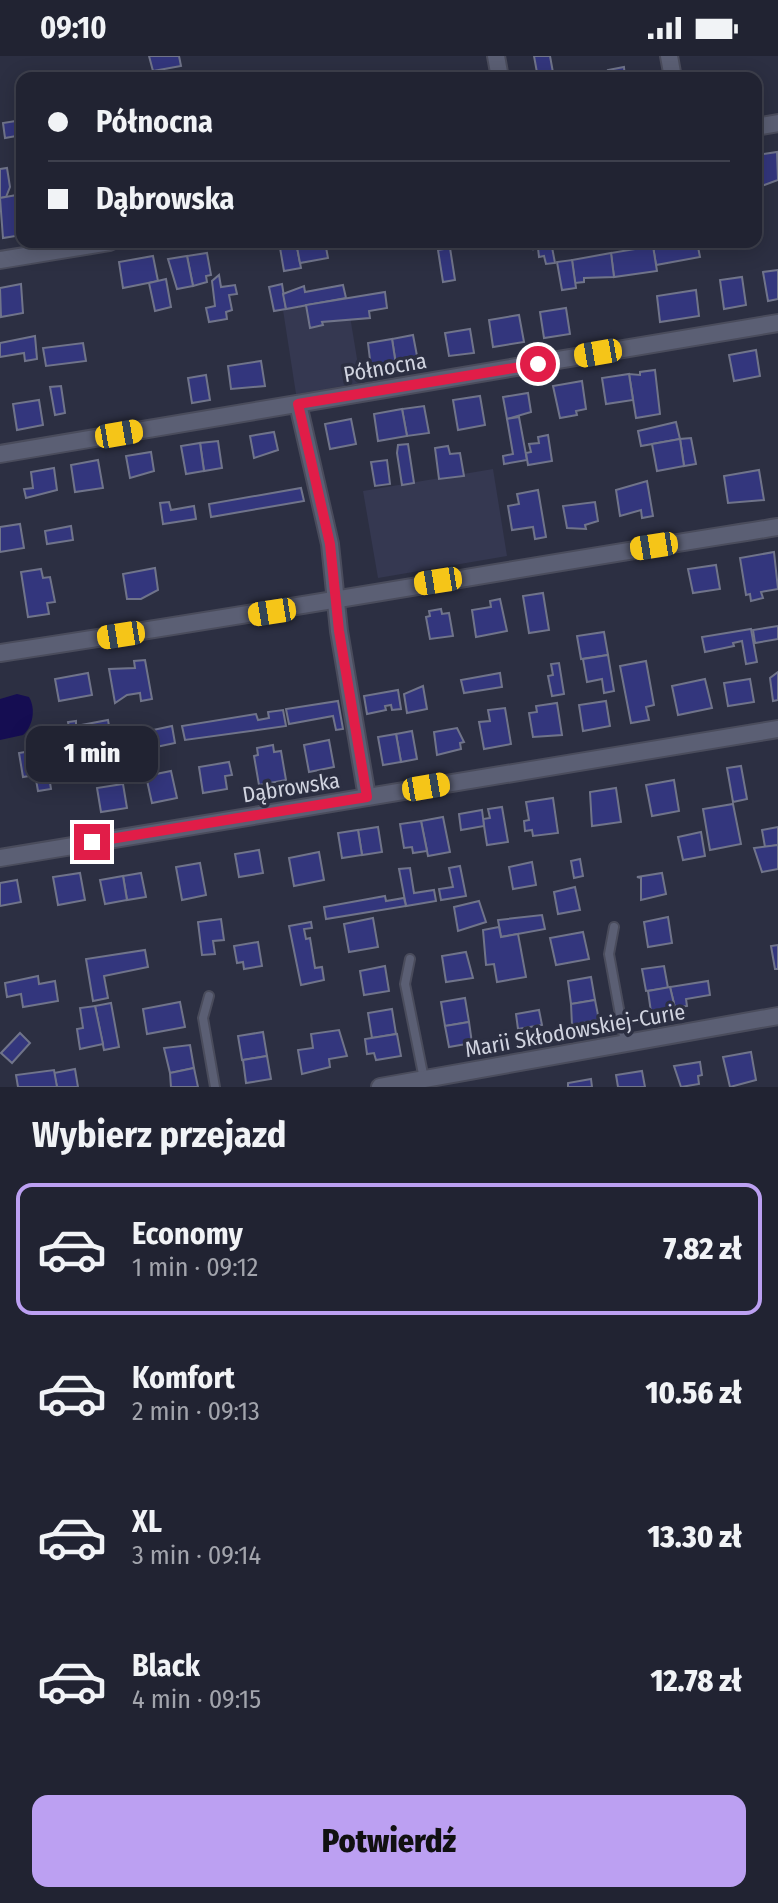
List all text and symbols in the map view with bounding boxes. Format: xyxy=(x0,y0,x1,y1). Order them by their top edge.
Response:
text: 09:10 xyxy=(40,10,107,46)
text: Północna xyxy=(96,104,213,140)
text: Dąbrowska xyxy=(96,181,234,217)
car xyxy=(572,337,624,369)
route start xyxy=(520,346,556,382)
street label: Północna xyxy=(341,347,429,388)
car xyxy=(93,418,145,450)
car xyxy=(628,530,680,562)
car xyxy=(412,565,464,597)
car xyxy=(246,596,298,628)
car xyxy=(95,619,147,651)
callout: 1 min xyxy=(26,726,158,782)
text: 1 min xyxy=(64,738,120,769)
street label: Dąbrowska xyxy=(240,766,342,809)
car xyxy=(400,771,452,803)
route end xyxy=(74,824,110,860)
street label: Marii Skłodowskiej-Curie xyxy=(463,998,687,1063)
text: Wybierz przejazd xyxy=(32,1113,286,1157)
icon: car xyxy=(36,1213,108,1285)
text: Economy xyxy=(132,1216,243,1252)
text: 7.82 zł xyxy=(663,1231,742,1267)
text: 1 min · 09:12 xyxy=(132,1252,258,1283)
icon: car xyxy=(36,1357,108,1429)
text: Komfort xyxy=(132,1360,235,1396)
text: 10.56 zł xyxy=(645,1375,742,1411)
text: 2 min · 09:13 xyxy=(132,1396,260,1427)
icon: car xyxy=(36,1501,108,1573)
text: XL xyxy=(132,1504,162,1540)
text: 13.30 zł xyxy=(647,1519,742,1555)
text: 3 min · 09:14 xyxy=(132,1540,261,1571)
icon: car xyxy=(36,1645,108,1717)
text: Black xyxy=(132,1648,200,1684)
text: 12.78 zł xyxy=(651,1663,742,1699)
text: 4 min · 09:15 xyxy=(132,1684,261,1715)
button: Potwierdź xyxy=(32,1795,746,1887)

